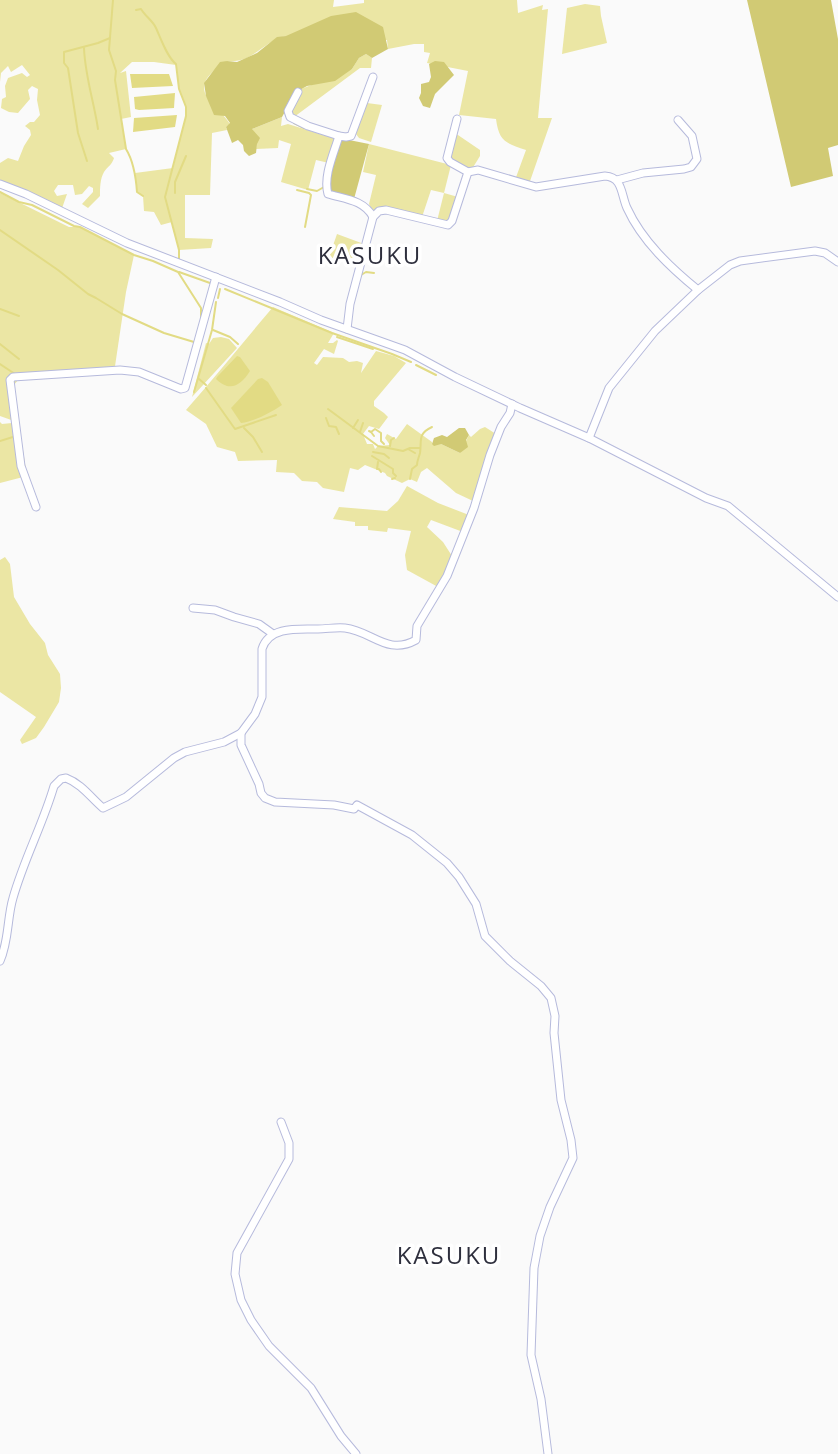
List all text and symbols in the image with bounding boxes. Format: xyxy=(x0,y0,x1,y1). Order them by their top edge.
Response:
district label: KASUKU xyxy=(318,238,422,271)
district label: KASUKU xyxy=(397,1238,501,1271)

